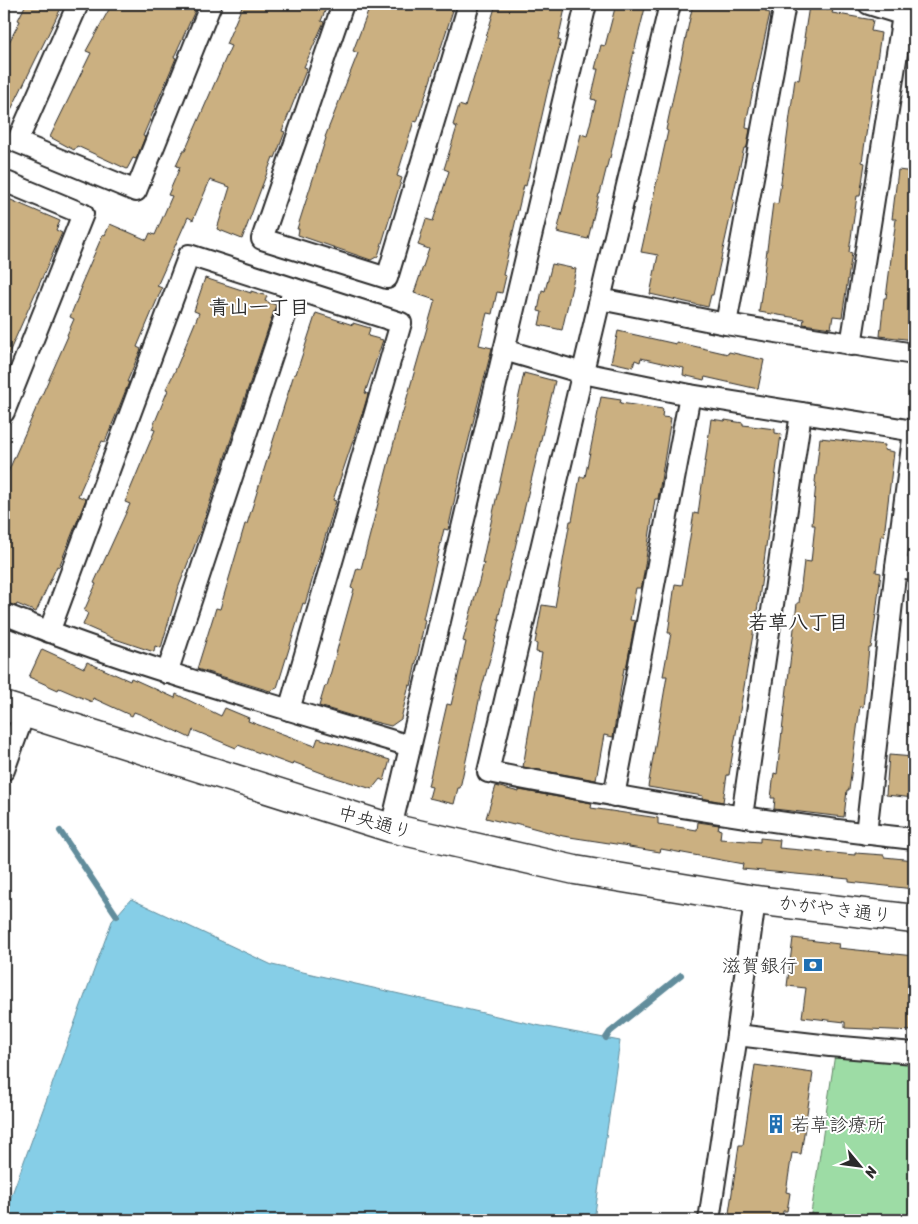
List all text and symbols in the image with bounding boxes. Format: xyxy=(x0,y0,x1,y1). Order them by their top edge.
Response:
district label: 青山一丁目 xyxy=(209,290,309,325)
district label: 若草八丁目 xyxy=(748,605,848,640)
street label: 中央通り xyxy=(334,796,416,848)
street label: かがやき通り xyxy=(776,886,894,932)
place label: 滋賀銀行 xyxy=(722,949,798,982)
bank icon: 滋賀銀行 xyxy=(802,954,824,976)
place label: 若草診療所 xyxy=(791,1108,886,1141)
building icon: 若草診療所 xyxy=(765,1113,787,1135)
north arrow xyxy=(836,1142,886,1192)
text: N xyxy=(858,1161,885,1183)

